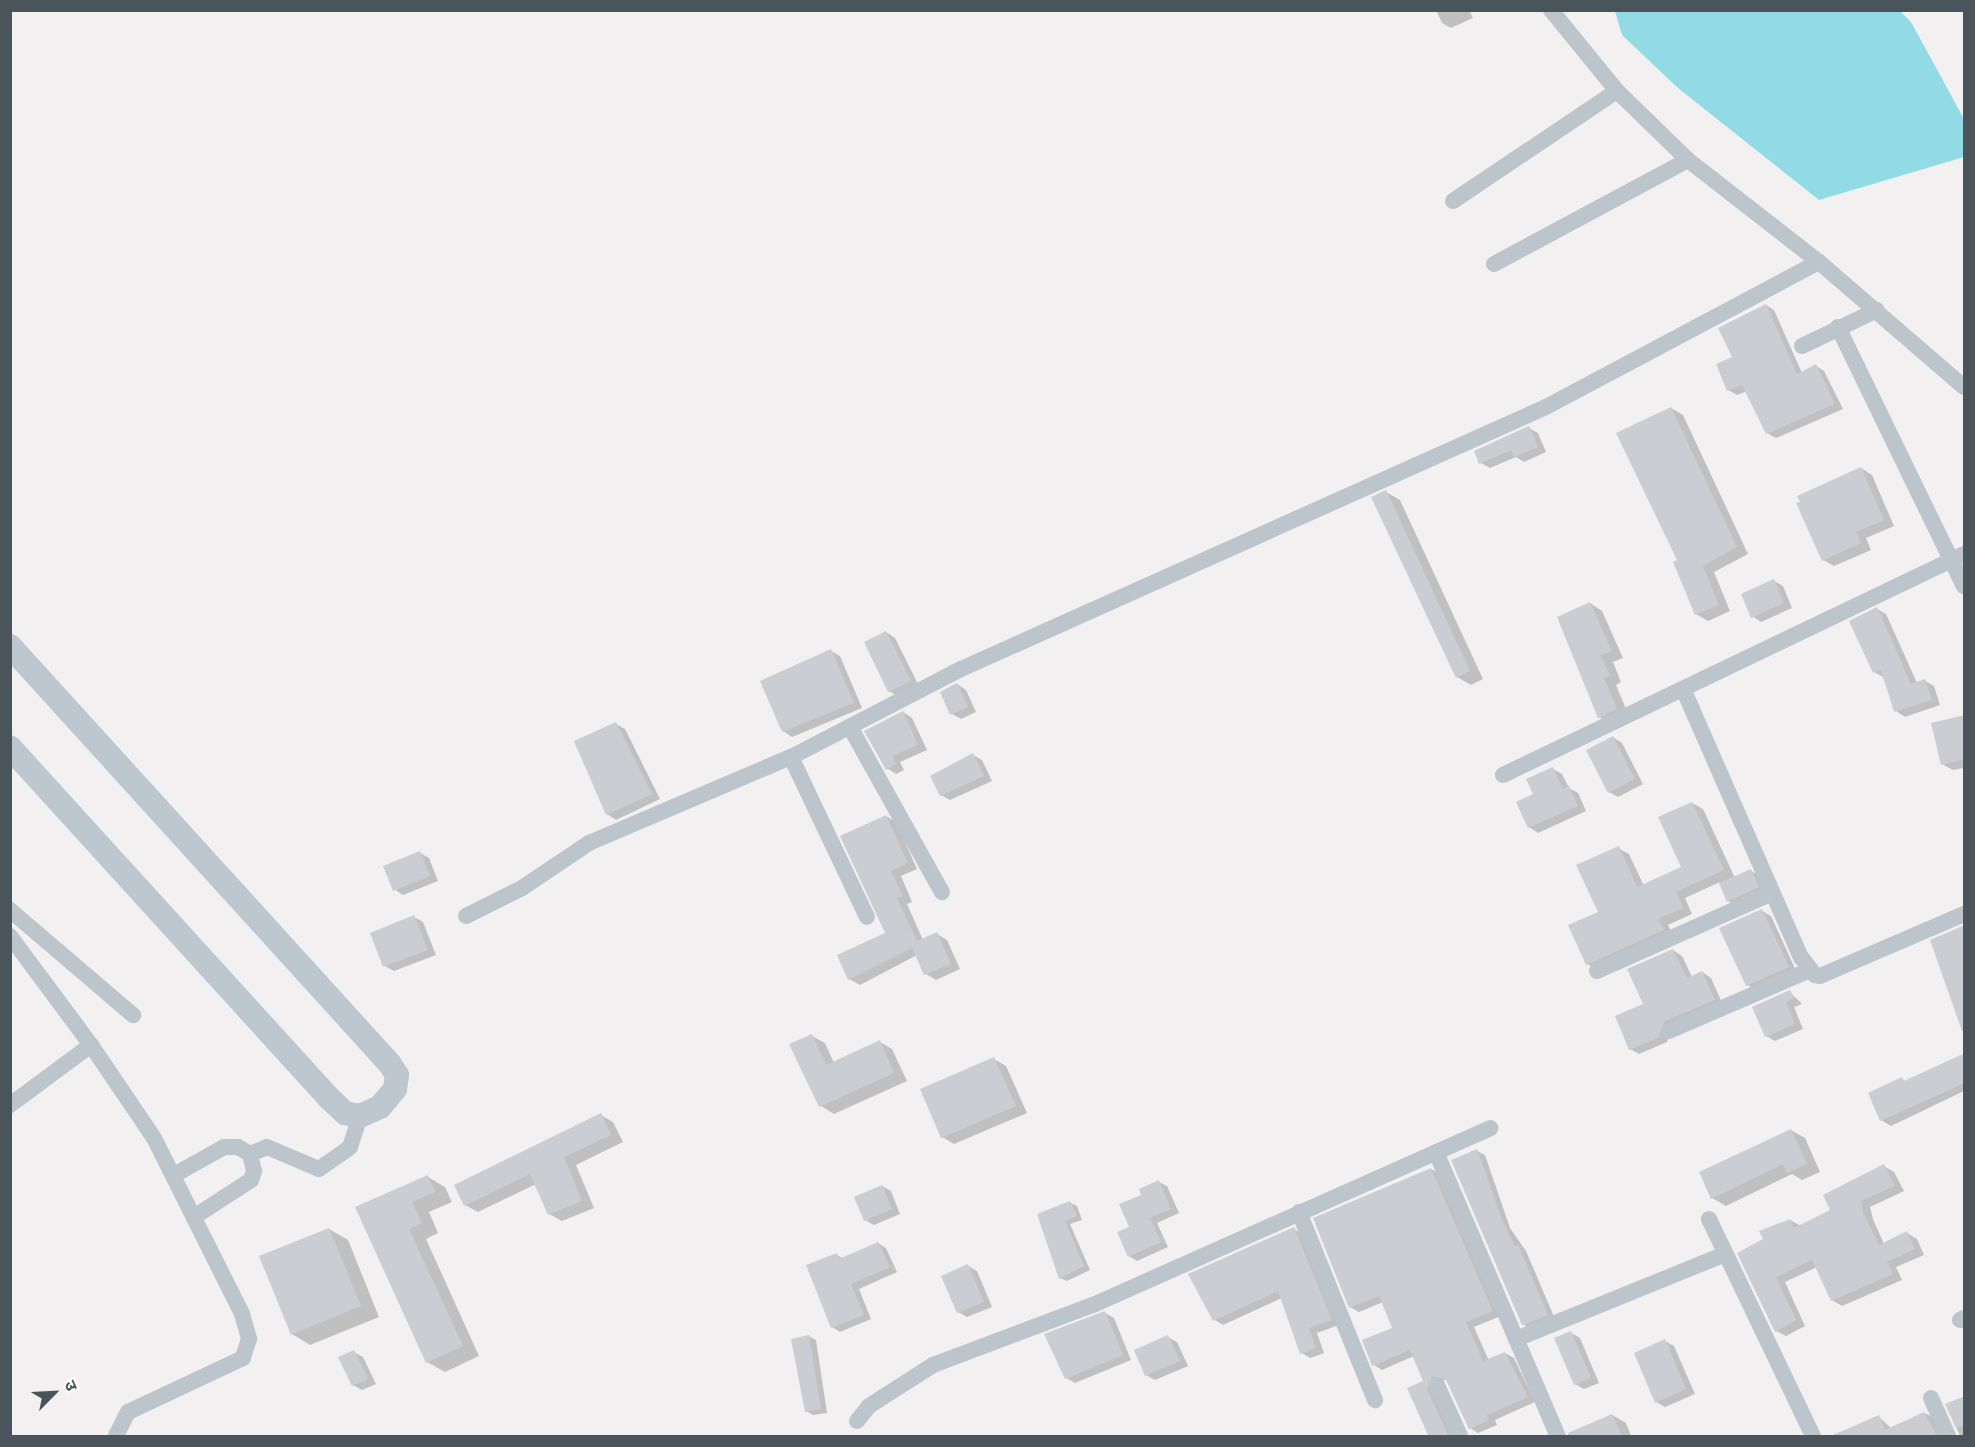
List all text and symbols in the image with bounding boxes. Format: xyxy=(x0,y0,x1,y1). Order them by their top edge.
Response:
north arrow xyxy=(24,1363,84,1423)
text: उ xyxy=(61,1378,81,1393)

